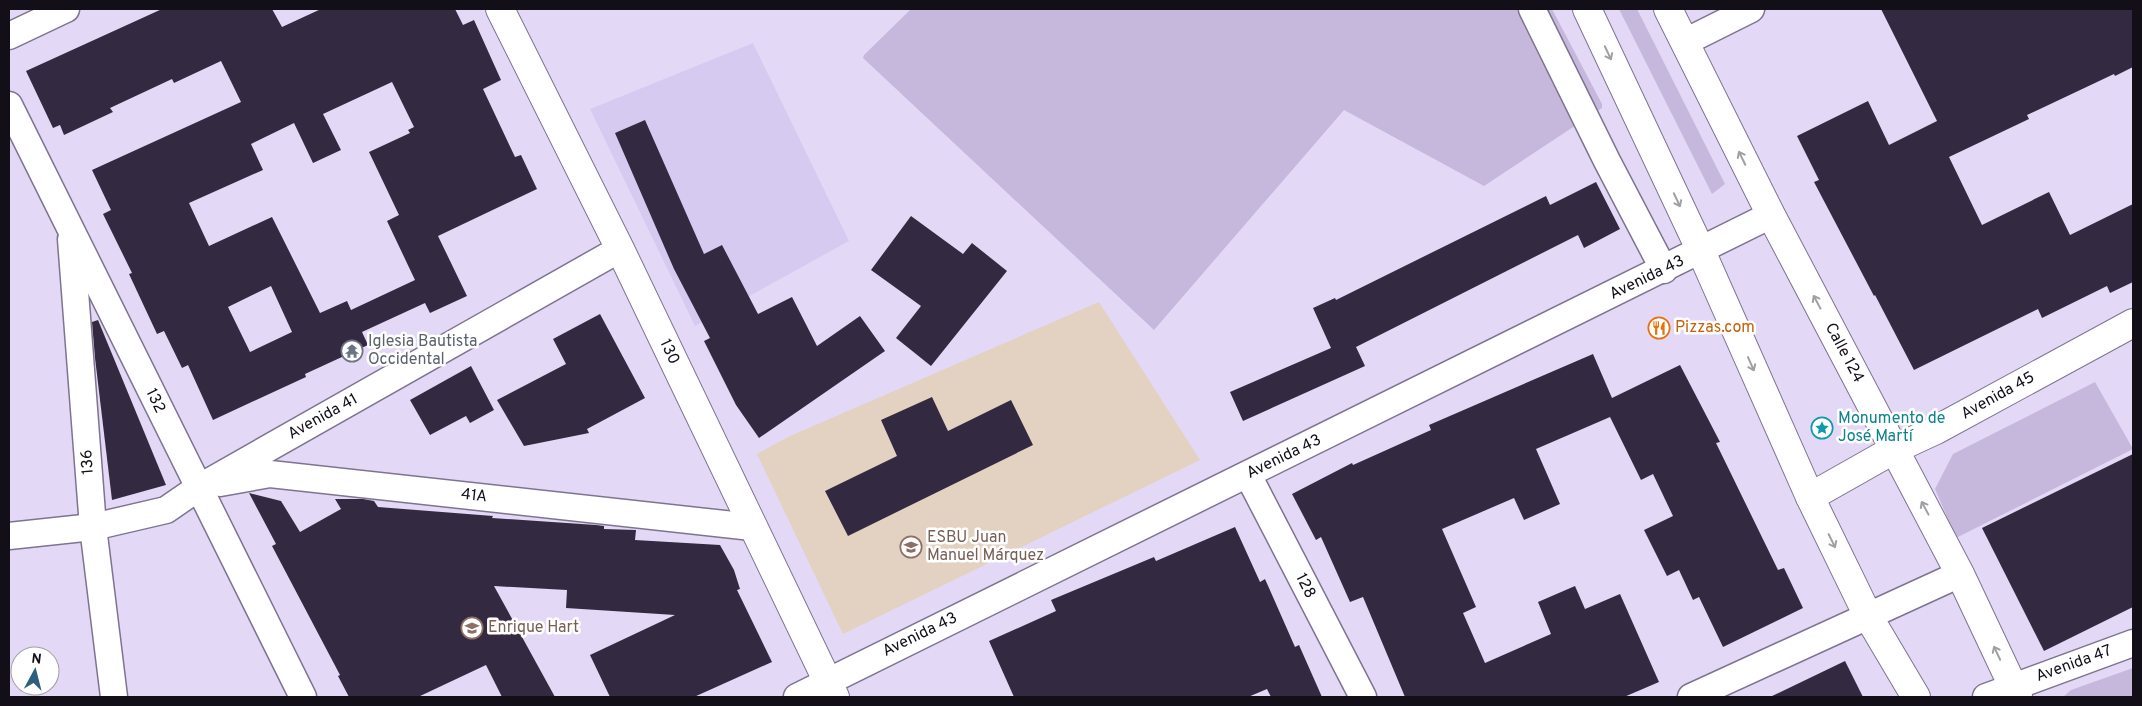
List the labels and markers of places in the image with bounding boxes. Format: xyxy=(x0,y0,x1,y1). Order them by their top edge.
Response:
restaurant icon: Pizzas.com xyxy=(1647,316,1671,340)
place label: Pizzas.com xyxy=(1675,318,1755,338)
place label: Iglesia Bautista Occidental xyxy=(368,332,477,370)
temple icon: Iglesia Bautista Occidental xyxy=(340,339,364,363)
place label: Monumento de José Martí xyxy=(1838,409,1945,447)
place icon: Monumento de José Martí xyxy=(1810,416,1834,440)
place label: ESBU Juan Manuel Márquez xyxy=(927,528,1044,566)
school or university icon: ESBU Juan Manuel Márquez xyxy=(899,535,923,559)
school or university icon: Enrique Hart xyxy=(460,616,484,640)
place label: Enrique Hart xyxy=(488,618,579,638)

